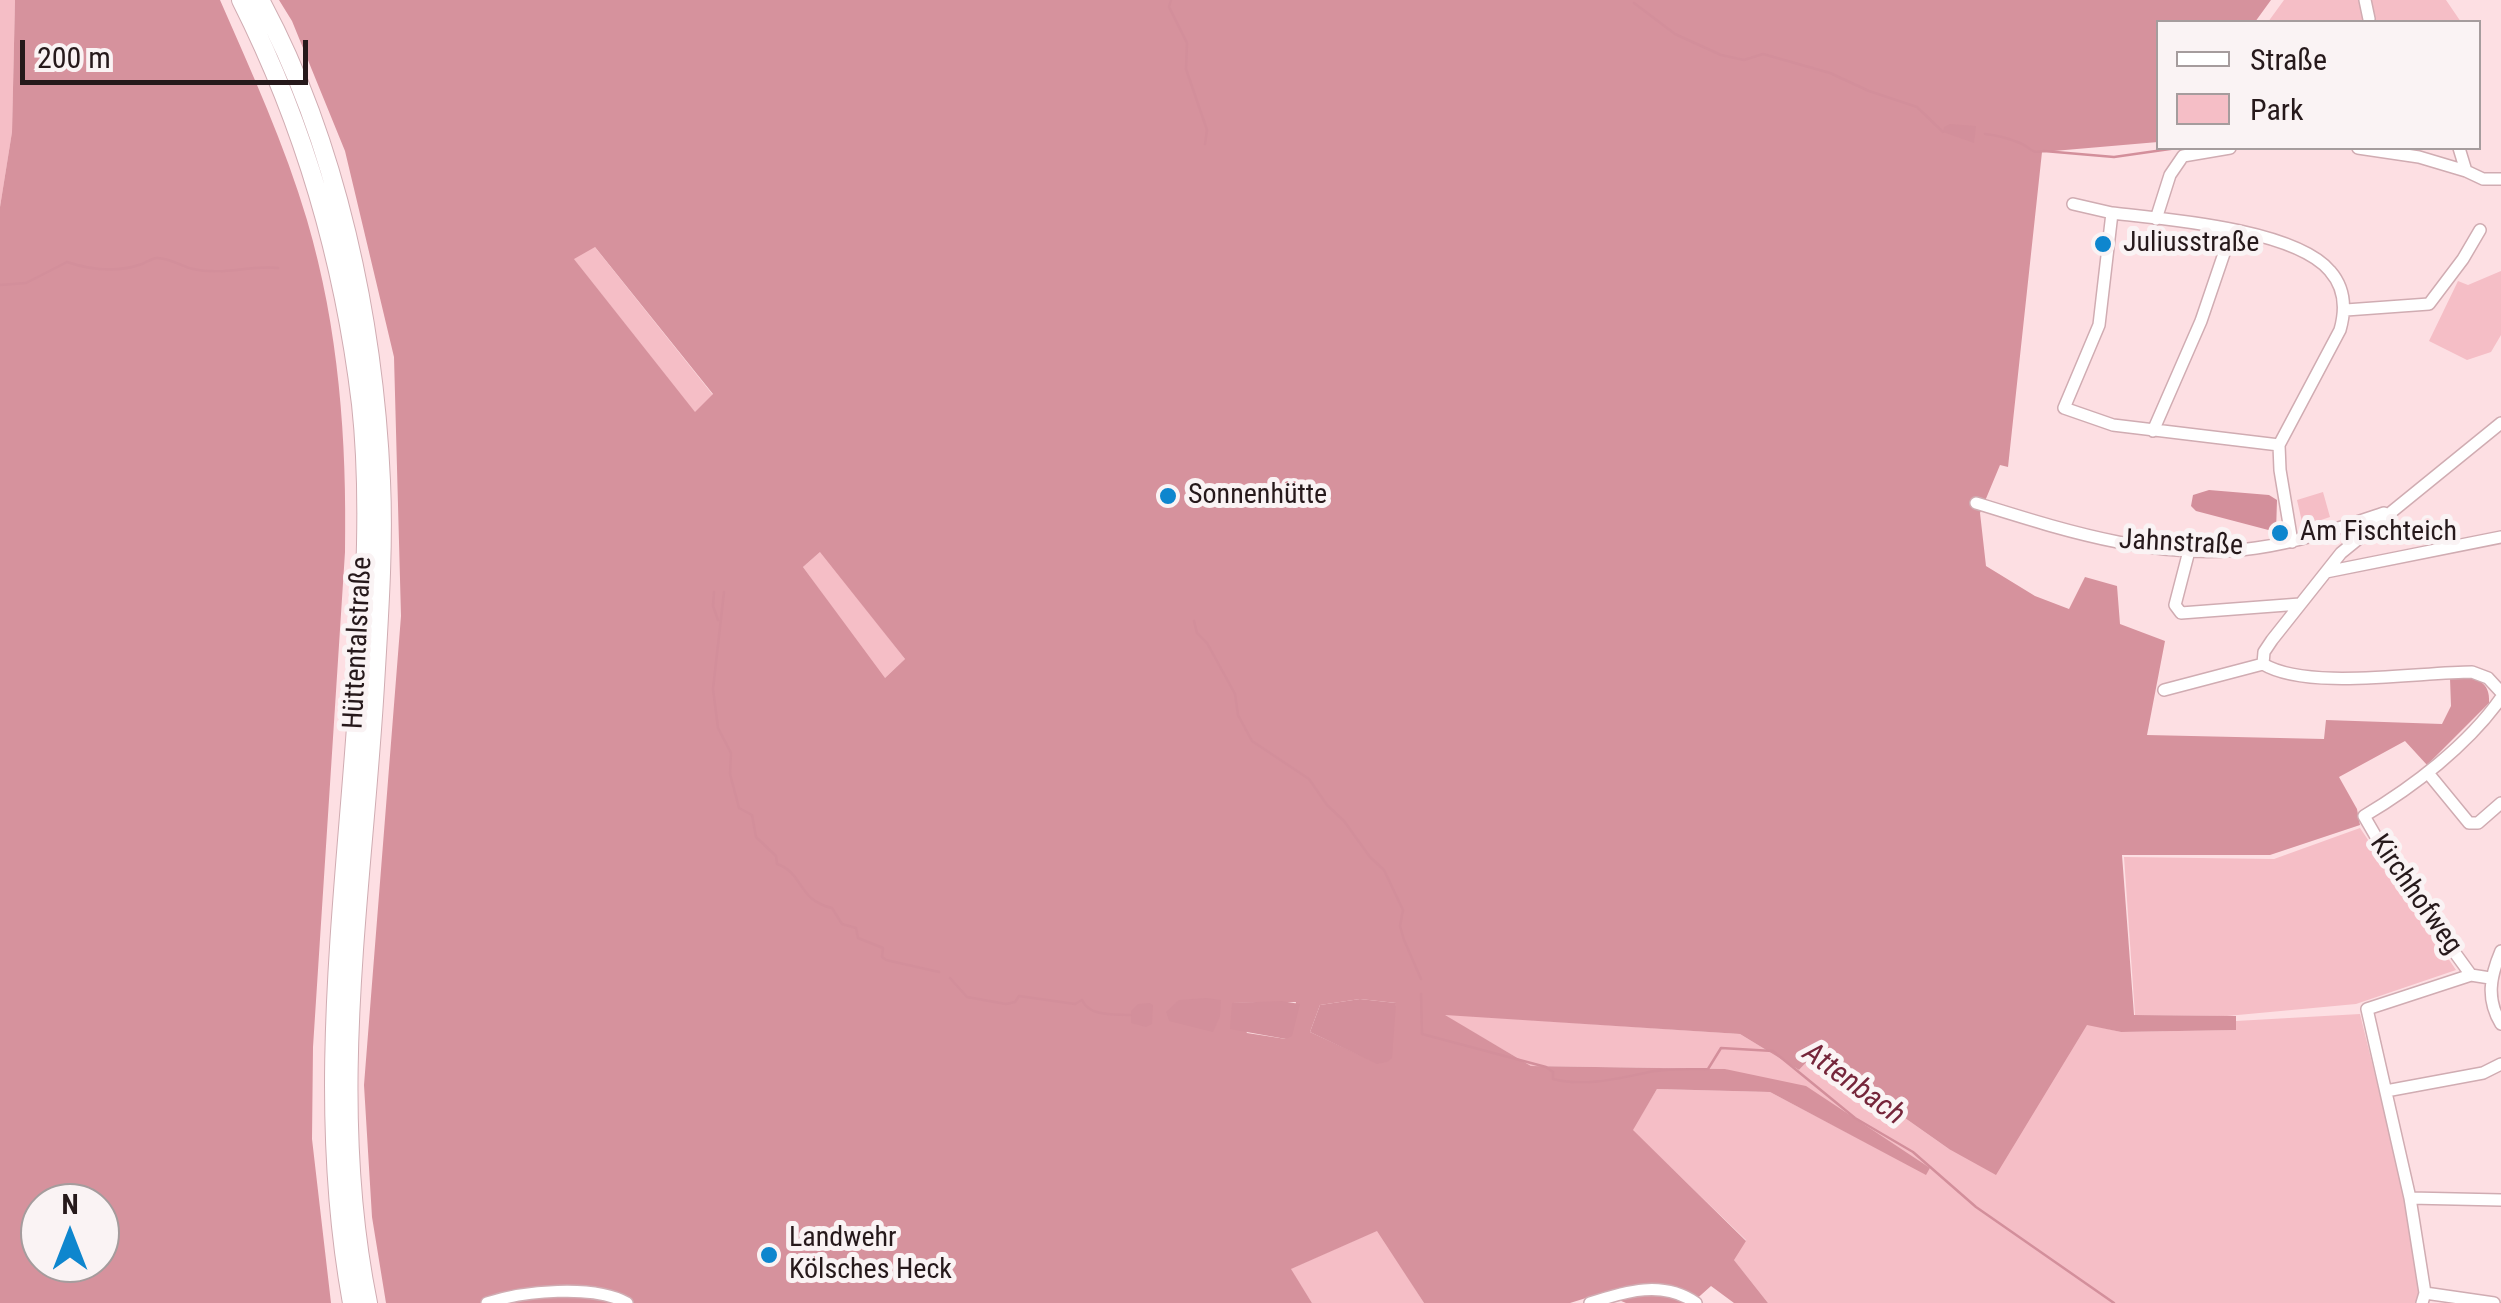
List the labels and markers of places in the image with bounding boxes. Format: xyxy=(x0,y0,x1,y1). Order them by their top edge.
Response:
place label: Juliusstraße xyxy=(2123,227,2259,261)
marker: Juliusstraße xyxy=(2092,233,2114,255)
place label: Sonnenhütte xyxy=(1188,479,1327,513)
marker: Sonnenhütte xyxy=(1157,485,1179,507)
place label: Am Fischteich xyxy=(2300,516,2457,550)
marker: Am Fischteich xyxy=(2269,522,2291,544)
place label: Landwehr Kölsches Heck xyxy=(789,1222,952,1288)
marker: Landwehr Kölsches Heck xyxy=(758,1244,780,1266)

